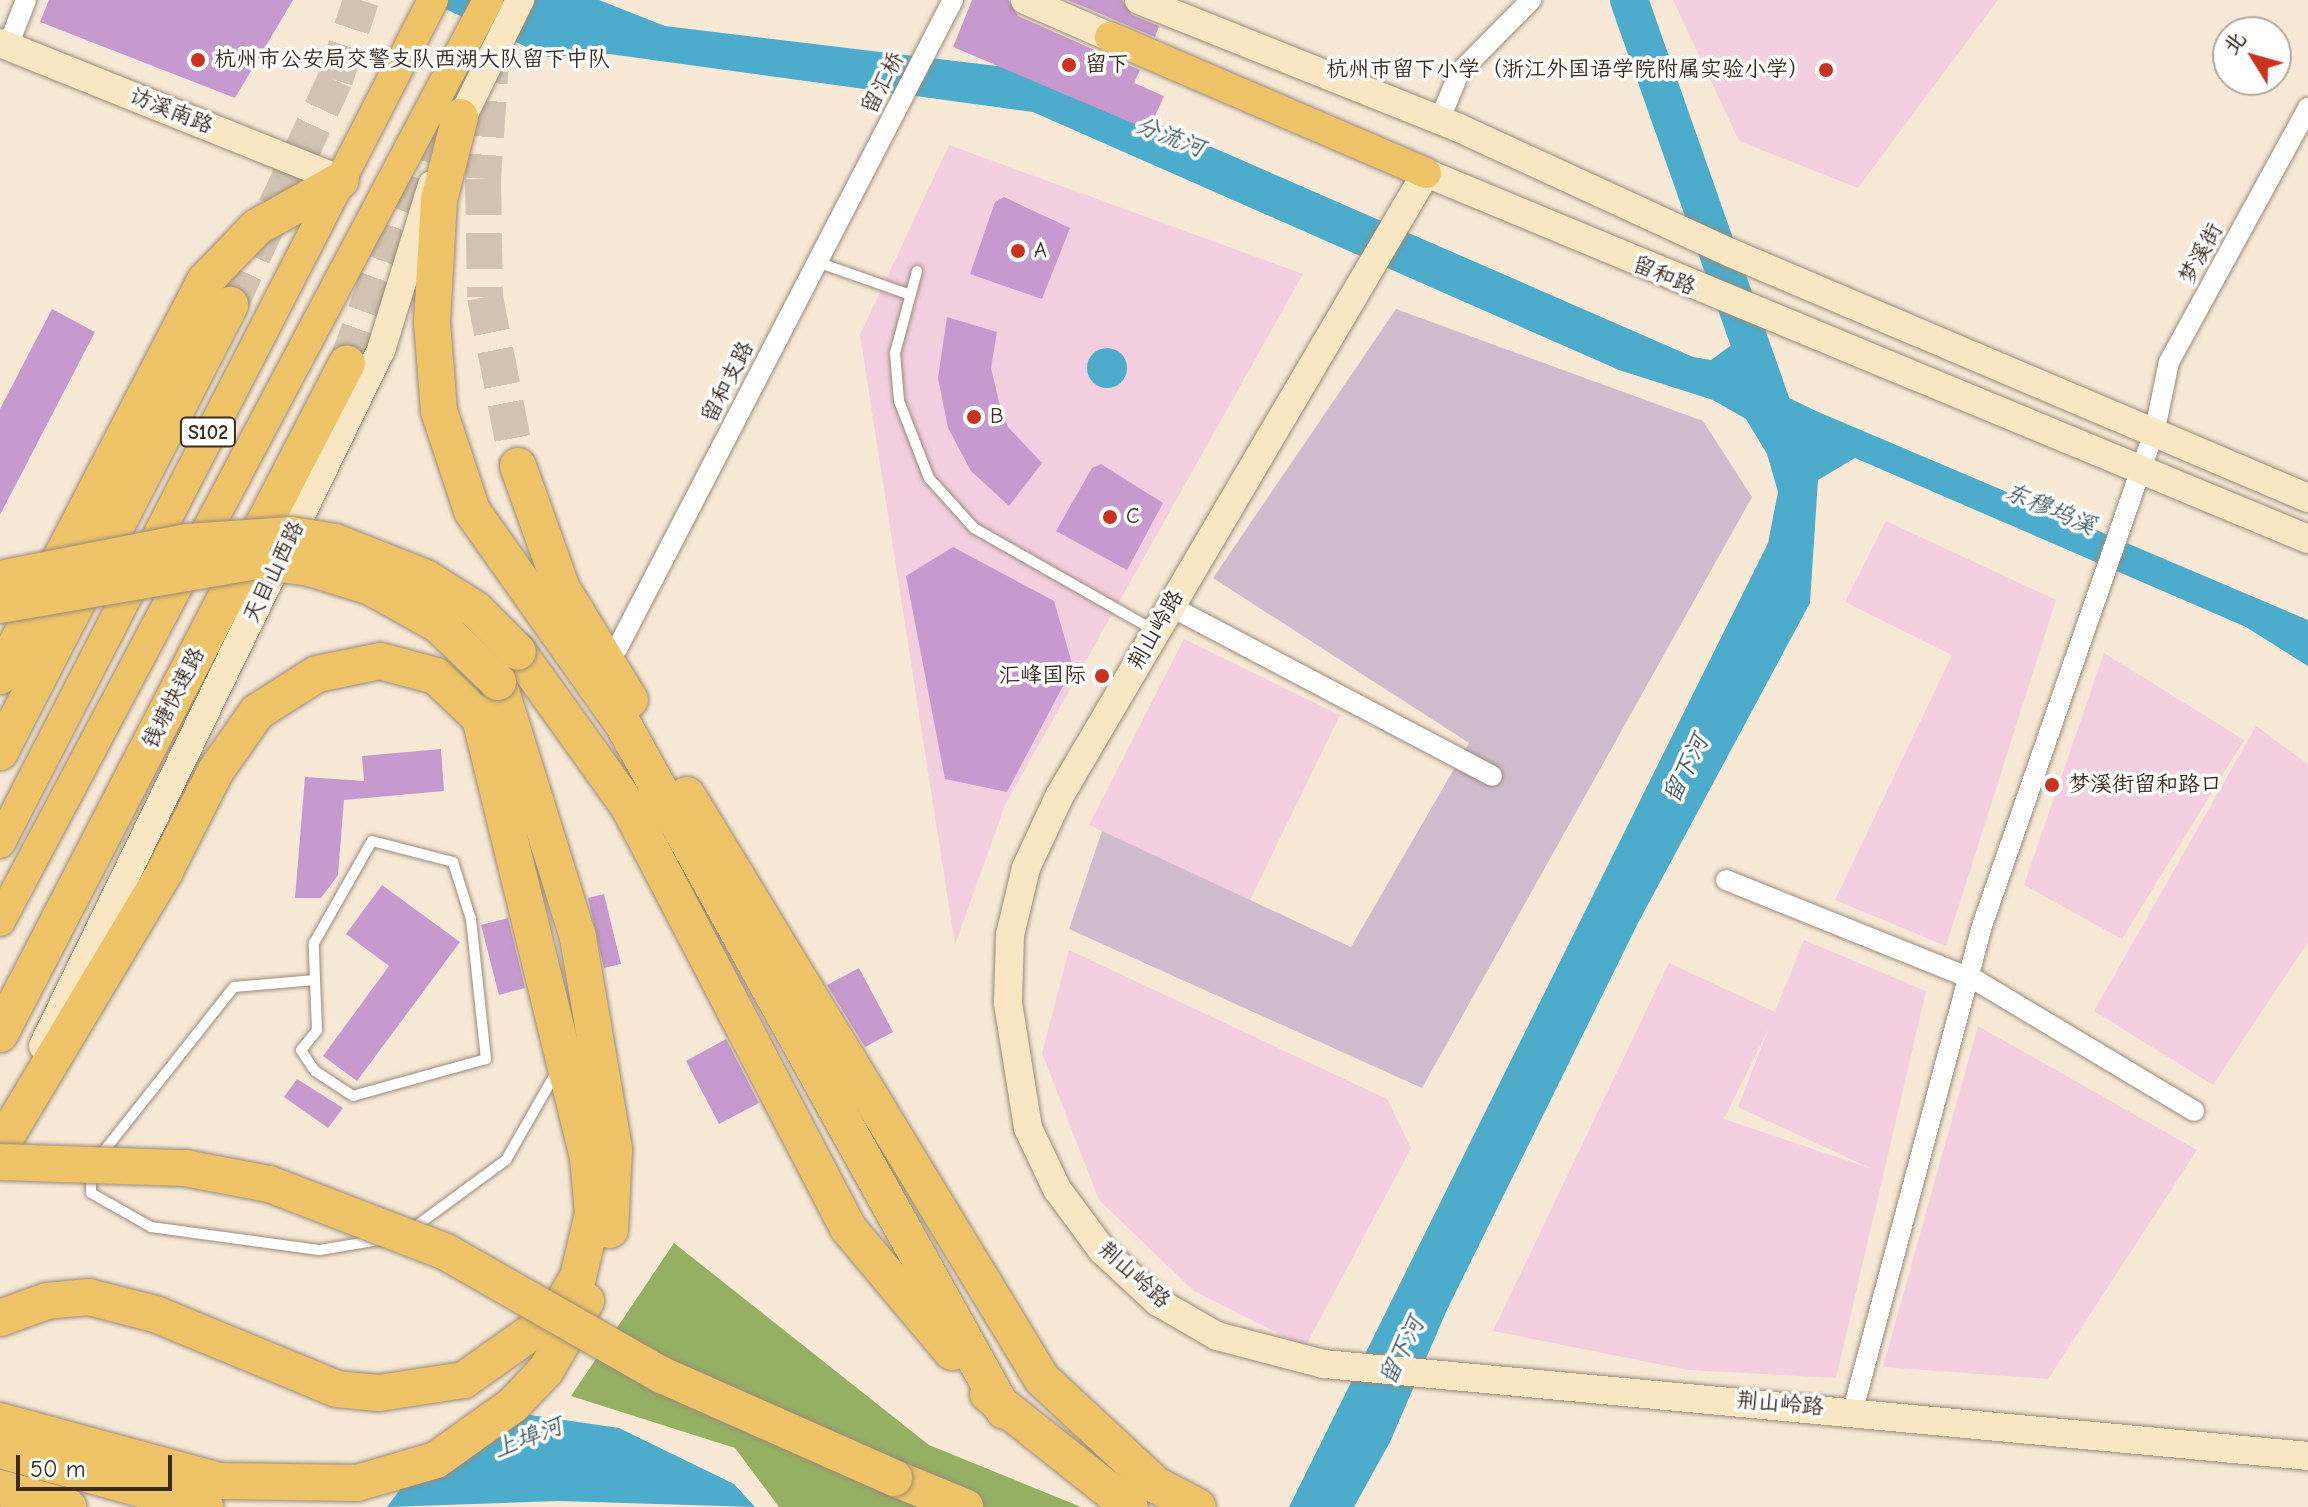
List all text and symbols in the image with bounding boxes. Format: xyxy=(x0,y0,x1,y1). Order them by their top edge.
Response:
north arrow xyxy=(2212,16,2292,96)
text: 北 xyxy=(2217,26,2251,59)
place label: 杭州市公安局交警支队西湖大队留下中队 xyxy=(214,47,610,73)
street label: 留汇桥 xyxy=(856,48,910,118)
marker: 杭州市公安局交警支队西湖大队留下中队 xyxy=(189,51,207,69)
place label: 留下 xyxy=(1085,52,1129,78)
marker: 留下 xyxy=(1060,56,1078,74)
place label: 杭州市留下小学（浙江外国语学院附属实验小学） xyxy=(1326,57,1810,83)
marker: 杭州市留下小学（浙江外国语学院附属实验小学） xyxy=(1817,61,1835,79)
street label: 访溪南路 xyxy=(125,82,217,140)
water label: 分流河 xyxy=(1131,111,1209,163)
street label: 梦溪街 xyxy=(2173,219,2229,289)
place label: A xyxy=(1034,238,1047,264)
marker: A xyxy=(1009,242,1027,260)
street label: 留和路 xyxy=(1628,251,1700,301)
street label: 留和支路 xyxy=(696,337,760,427)
place label: B xyxy=(990,404,1004,430)
marker: B xyxy=(965,408,983,426)
road number: S102 xyxy=(178,416,238,448)
water label: 东穆坞溪 xyxy=(2000,477,2100,541)
place label: C xyxy=(1126,504,1140,530)
marker: C xyxy=(1101,508,1119,526)
street label: 天目山西路 xyxy=(238,517,310,627)
street label: 荆山岭路 xyxy=(1123,585,1189,675)
street label: 钱塘快速路 xyxy=(137,643,211,753)
place label: 汇峰国际 xyxy=(998,663,1086,689)
marker: 汇峰国际 xyxy=(1093,667,1111,685)
water label: 留下河 xyxy=(1657,730,1715,808)
place label: 梦溪街留和路口 xyxy=(2068,772,2222,798)
marker: 梦溪街留和路口 xyxy=(2043,776,2061,794)
street label: 荆山岭路 xyxy=(1092,1236,1176,1314)
water label: 留下河 xyxy=(1373,1312,1431,1390)
street label: 荆山岭路 xyxy=(1735,1387,1825,1421)
water label: 上埠河 xyxy=(489,1412,567,1464)
scale bar xyxy=(20,1439,176,1489)
text: 50 m xyxy=(30,1455,86,1483)

